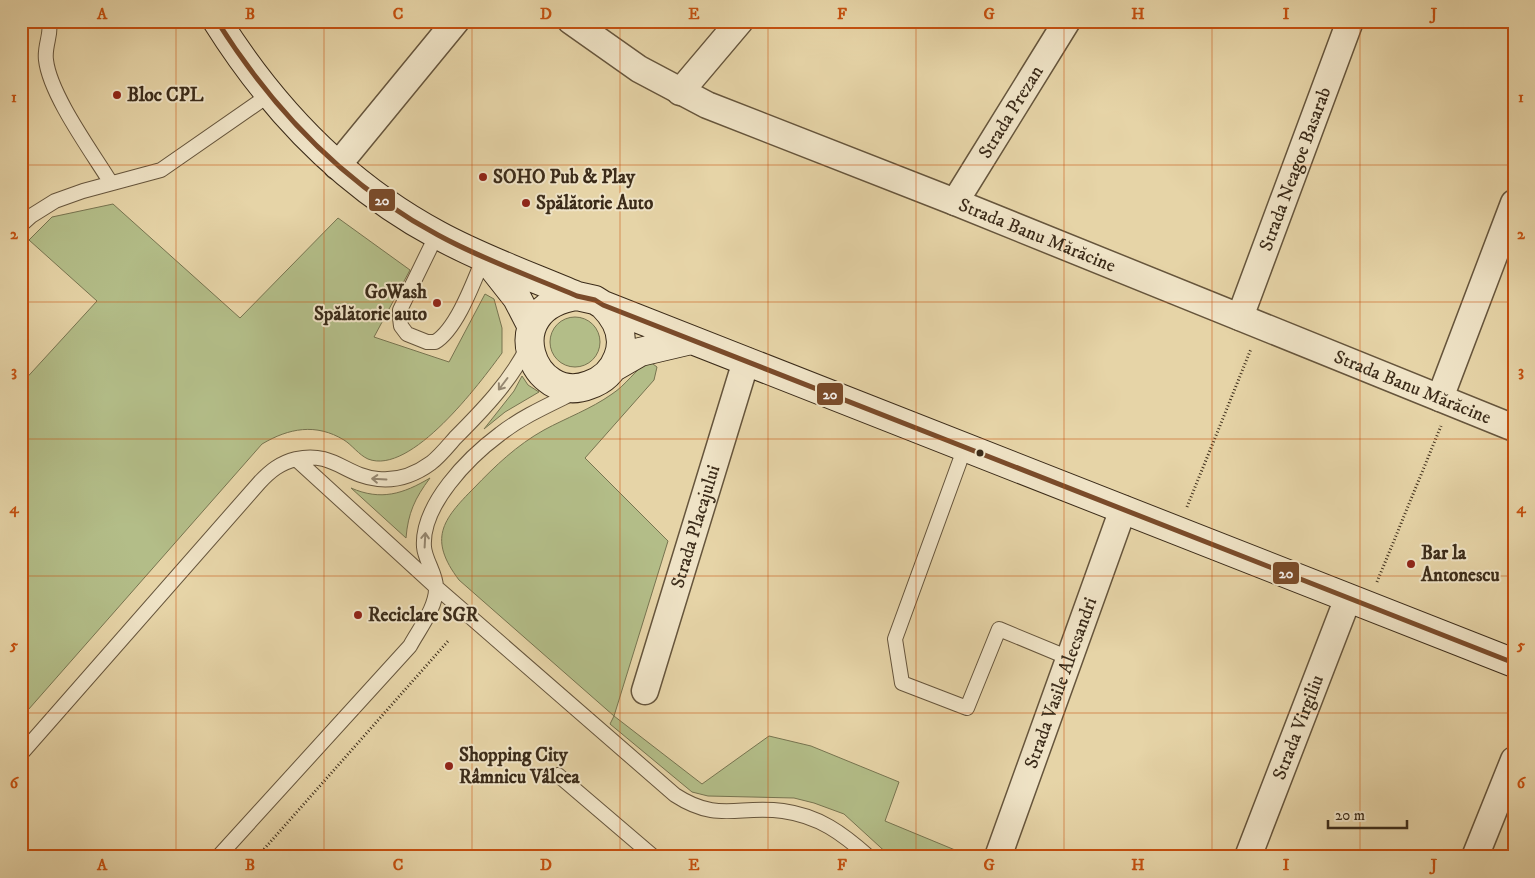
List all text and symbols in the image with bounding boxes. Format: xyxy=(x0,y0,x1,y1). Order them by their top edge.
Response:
text: A xyxy=(96,4,108,24)
text: B xyxy=(245,4,255,24)
text: C xyxy=(393,4,403,24)
text: D xyxy=(540,4,552,24)
text: E xyxy=(688,4,700,24)
text: F xyxy=(837,4,847,24)
text: G xyxy=(983,4,995,24)
text: H xyxy=(1131,4,1145,24)
text: I xyxy=(1283,4,1290,24)
text: J xyxy=(1429,4,1438,24)
street label: Strada Prezan xyxy=(973,61,1048,163)
place label: Bloc CPL xyxy=(127,84,204,107)
street label: Strada Neagoe Basarab xyxy=(1254,84,1336,254)
text: 1 xyxy=(11,87,17,107)
text: 1 xyxy=(1518,87,1524,107)
marker: Bloc CPL xyxy=(111,89,123,101)
place label: SOHO Pub & Play xyxy=(493,166,636,189)
marker: SOHO Pub & Play xyxy=(477,171,489,183)
line badge: 20 xyxy=(368,188,396,212)
text: 20 xyxy=(375,192,390,210)
place label: Spălătorie Auto xyxy=(536,192,653,215)
street label: Strada Banu Mărăcine xyxy=(955,193,1119,277)
marker: Spălătorie Auto xyxy=(520,197,532,209)
text: 2 xyxy=(10,224,19,244)
text: 2 xyxy=(1517,224,1526,244)
place label: GoWash Spălătorie auto xyxy=(314,281,428,326)
marker: GoWash Spălătorie auto xyxy=(431,297,443,309)
street label: Strada Banu Mărăcine xyxy=(1331,345,1495,429)
text: 3 xyxy=(11,361,17,381)
text: 3 xyxy=(1518,361,1524,381)
one-way arrow xyxy=(498,377,508,391)
line badge: 20 xyxy=(816,382,844,406)
text: 20 xyxy=(823,386,838,404)
unlabelled marker xyxy=(975,448,985,458)
street label: Strada Placajului xyxy=(666,462,725,591)
one-way arrow xyxy=(372,474,388,483)
text: 4 xyxy=(8,498,19,518)
text: 4 xyxy=(1515,498,1526,518)
one-way arrow xyxy=(420,532,429,548)
place label: Bar la Antonescu xyxy=(1420,542,1500,587)
marker: Bar la Antonescu xyxy=(1405,558,1417,570)
line badge: 20 xyxy=(1272,561,1300,585)
text: 20 xyxy=(1279,565,1294,583)
street label: Strada Vasile Alecsandri xyxy=(1019,594,1102,772)
place label: Reciclare SGR xyxy=(368,604,479,627)
marker: Reciclare SGR xyxy=(352,609,364,621)
text: 5 xyxy=(9,635,18,655)
text: 5 xyxy=(1516,635,1525,655)
street label: Strada Virgiliu xyxy=(1267,672,1329,783)
place label: Shopping City Râmnicu Vâlcea xyxy=(459,744,581,789)
marker: Shopping City Râmnicu Vâlcea xyxy=(443,760,455,772)
text: 6 xyxy=(10,773,20,793)
text: 6 xyxy=(1517,773,1527,793)
scale bar xyxy=(1328,798,1406,830)
text: 20 m xyxy=(1335,806,1365,825)
text: A xyxy=(96,855,108,875)
text: B xyxy=(245,855,255,875)
text: C xyxy=(393,855,403,875)
text: D xyxy=(540,855,552,875)
text: E xyxy=(688,855,700,875)
text: F xyxy=(837,855,847,875)
text: G xyxy=(983,855,995,875)
text: H xyxy=(1131,855,1145,875)
text: I xyxy=(1283,855,1290,875)
text: J xyxy=(1429,855,1438,875)

